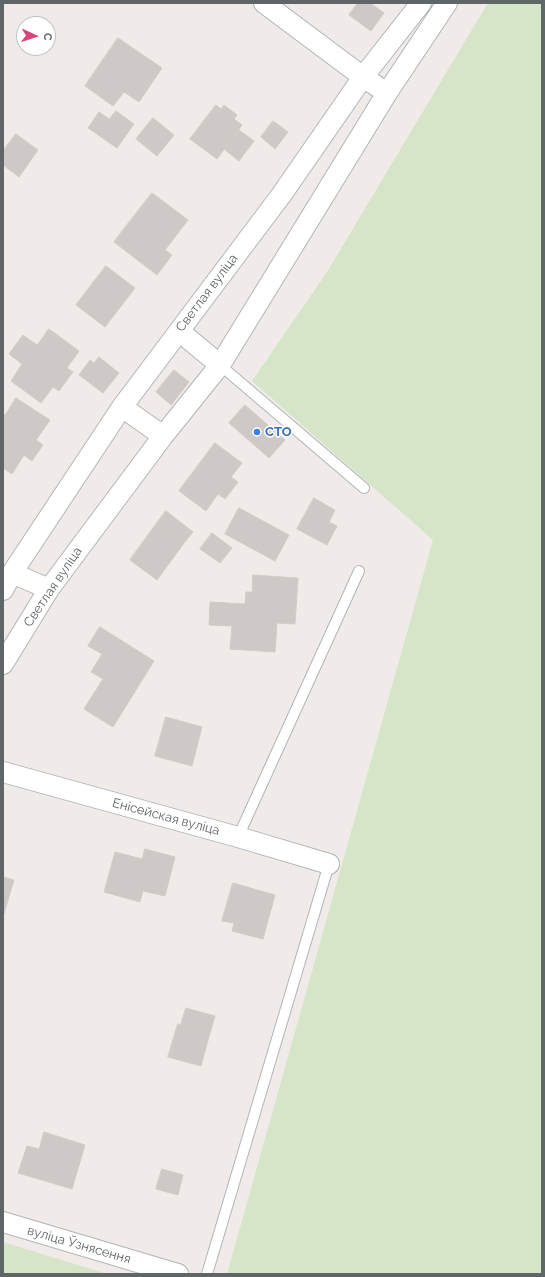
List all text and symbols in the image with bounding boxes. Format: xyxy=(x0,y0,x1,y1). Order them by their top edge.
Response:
north arrow xyxy=(16,16,56,56)
text: С xyxy=(41,32,54,41)
street label: Светлая вуліца xyxy=(173,251,241,335)
place label: СТО xyxy=(265,424,292,440)
marker: СТО xyxy=(252,427,262,437)
street label: Светлая вуліца xyxy=(21,544,85,630)
street label: Енісейская вуліца xyxy=(111,795,221,839)
street label: вуліца Ўзнясення xyxy=(25,1223,133,1267)

